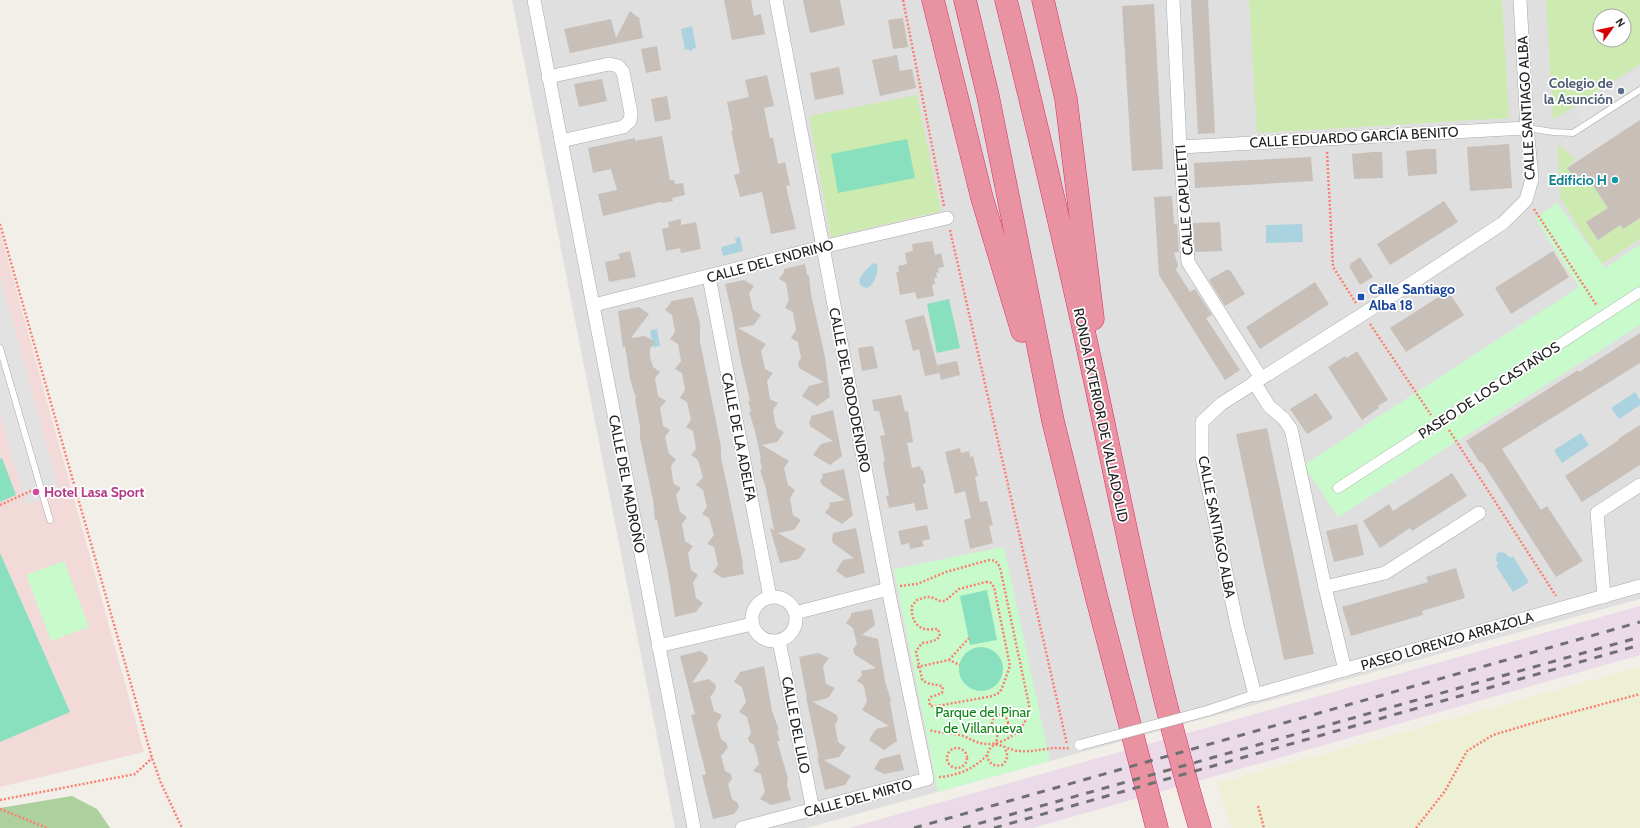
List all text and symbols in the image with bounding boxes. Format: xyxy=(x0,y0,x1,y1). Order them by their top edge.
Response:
north arrow xyxy=(1592,8,1632,48)
text: N xyxy=(1612,15,1628,30)
street label: CALLE SANTIAGO ALBA xyxy=(1513,35,1539,181)
place label: Colegio de la Asunción xyxy=(1544,74,1613,108)
marker: Colegio de la Asunción xyxy=(1616,86,1626,96)
street label: CALLE EDUARDO GARCÍA BENITO xyxy=(1249,123,1459,151)
street label: CALLE CAPULETTI xyxy=(1171,144,1197,256)
place label: Edificio H xyxy=(1548,171,1607,189)
marker: Edificio H xyxy=(1610,175,1620,185)
street label: CALLE DEL ENDRINO xyxy=(705,235,836,287)
place label: Calle Santiago Alba 18 xyxy=(1369,280,1455,314)
marker: Calle Santiago Alba 18 xyxy=(1356,292,1366,302)
street label: CALLE DEL RODODENDRO xyxy=(825,306,875,474)
street label: RONDA EXTERIOR DE VALLADOLID xyxy=(1069,306,1133,524)
street label: PASEO DE LOS CASTAÑOS xyxy=(1415,337,1563,443)
street label: CALLE DE LA ADELFA xyxy=(718,371,760,503)
street label: CALLE DEL MADROÑO xyxy=(605,413,649,555)
street label: CALLE SANTIAGO ALBA xyxy=(1194,454,1240,600)
place label: Hotel Lasa Sport xyxy=(44,483,144,501)
marker: Hotel Lasa Sport xyxy=(31,487,41,497)
street label: PASEO LORENZO ARRAZOLA xyxy=(1359,608,1536,674)
street label: CALLE DEL LILO xyxy=(778,675,814,775)
park label: Parque del Pinar de Villanueva xyxy=(935,703,1031,737)
street label: CALLE DEL MIRTO xyxy=(802,775,914,821)

